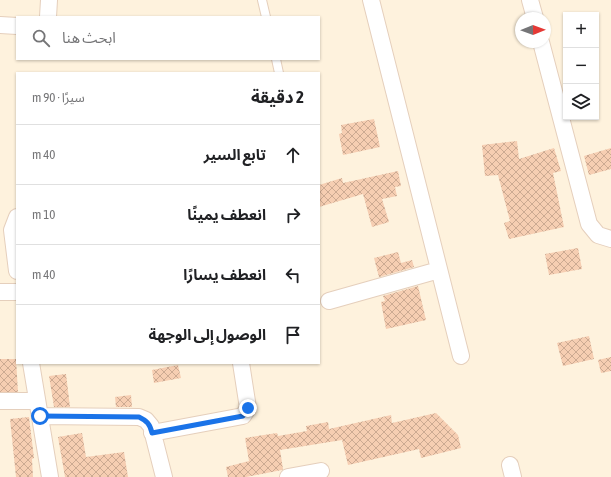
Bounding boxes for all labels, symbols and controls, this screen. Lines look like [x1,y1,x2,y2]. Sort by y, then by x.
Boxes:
north arrow [515,12,551,48]
map controls [563,12,599,120]
button: + [563,12,599,48]
search box [16,16,320,60]
icon: search [30,27,52,49]
text: ابحث هنا [62,29,116,46]
button: − [563,48,599,84]
button: layers [563,84,599,120]
text: 2 دقيقة [251,87,304,107]
text: سيرًا · 90 m [32,90,85,105]
icon: ahead [282,144,304,166]
text: تابع السير [204,146,266,163]
text: 40 m [32,147,55,162]
icon: right [282,204,304,226]
text: انعطف يمينًا [187,206,266,223]
text: 10 m [32,207,55,222]
icon: left [282,264,304,286]
text: انعطف يسارًا [183,266,266,283]
text: 40 m [32,267,55,282]
icon: arrive [282,324,304,346]
text: الوصول إلى الوجهة [149,326,266,343]
route end [239,399,257,417]
route start [31,407,49,425]

